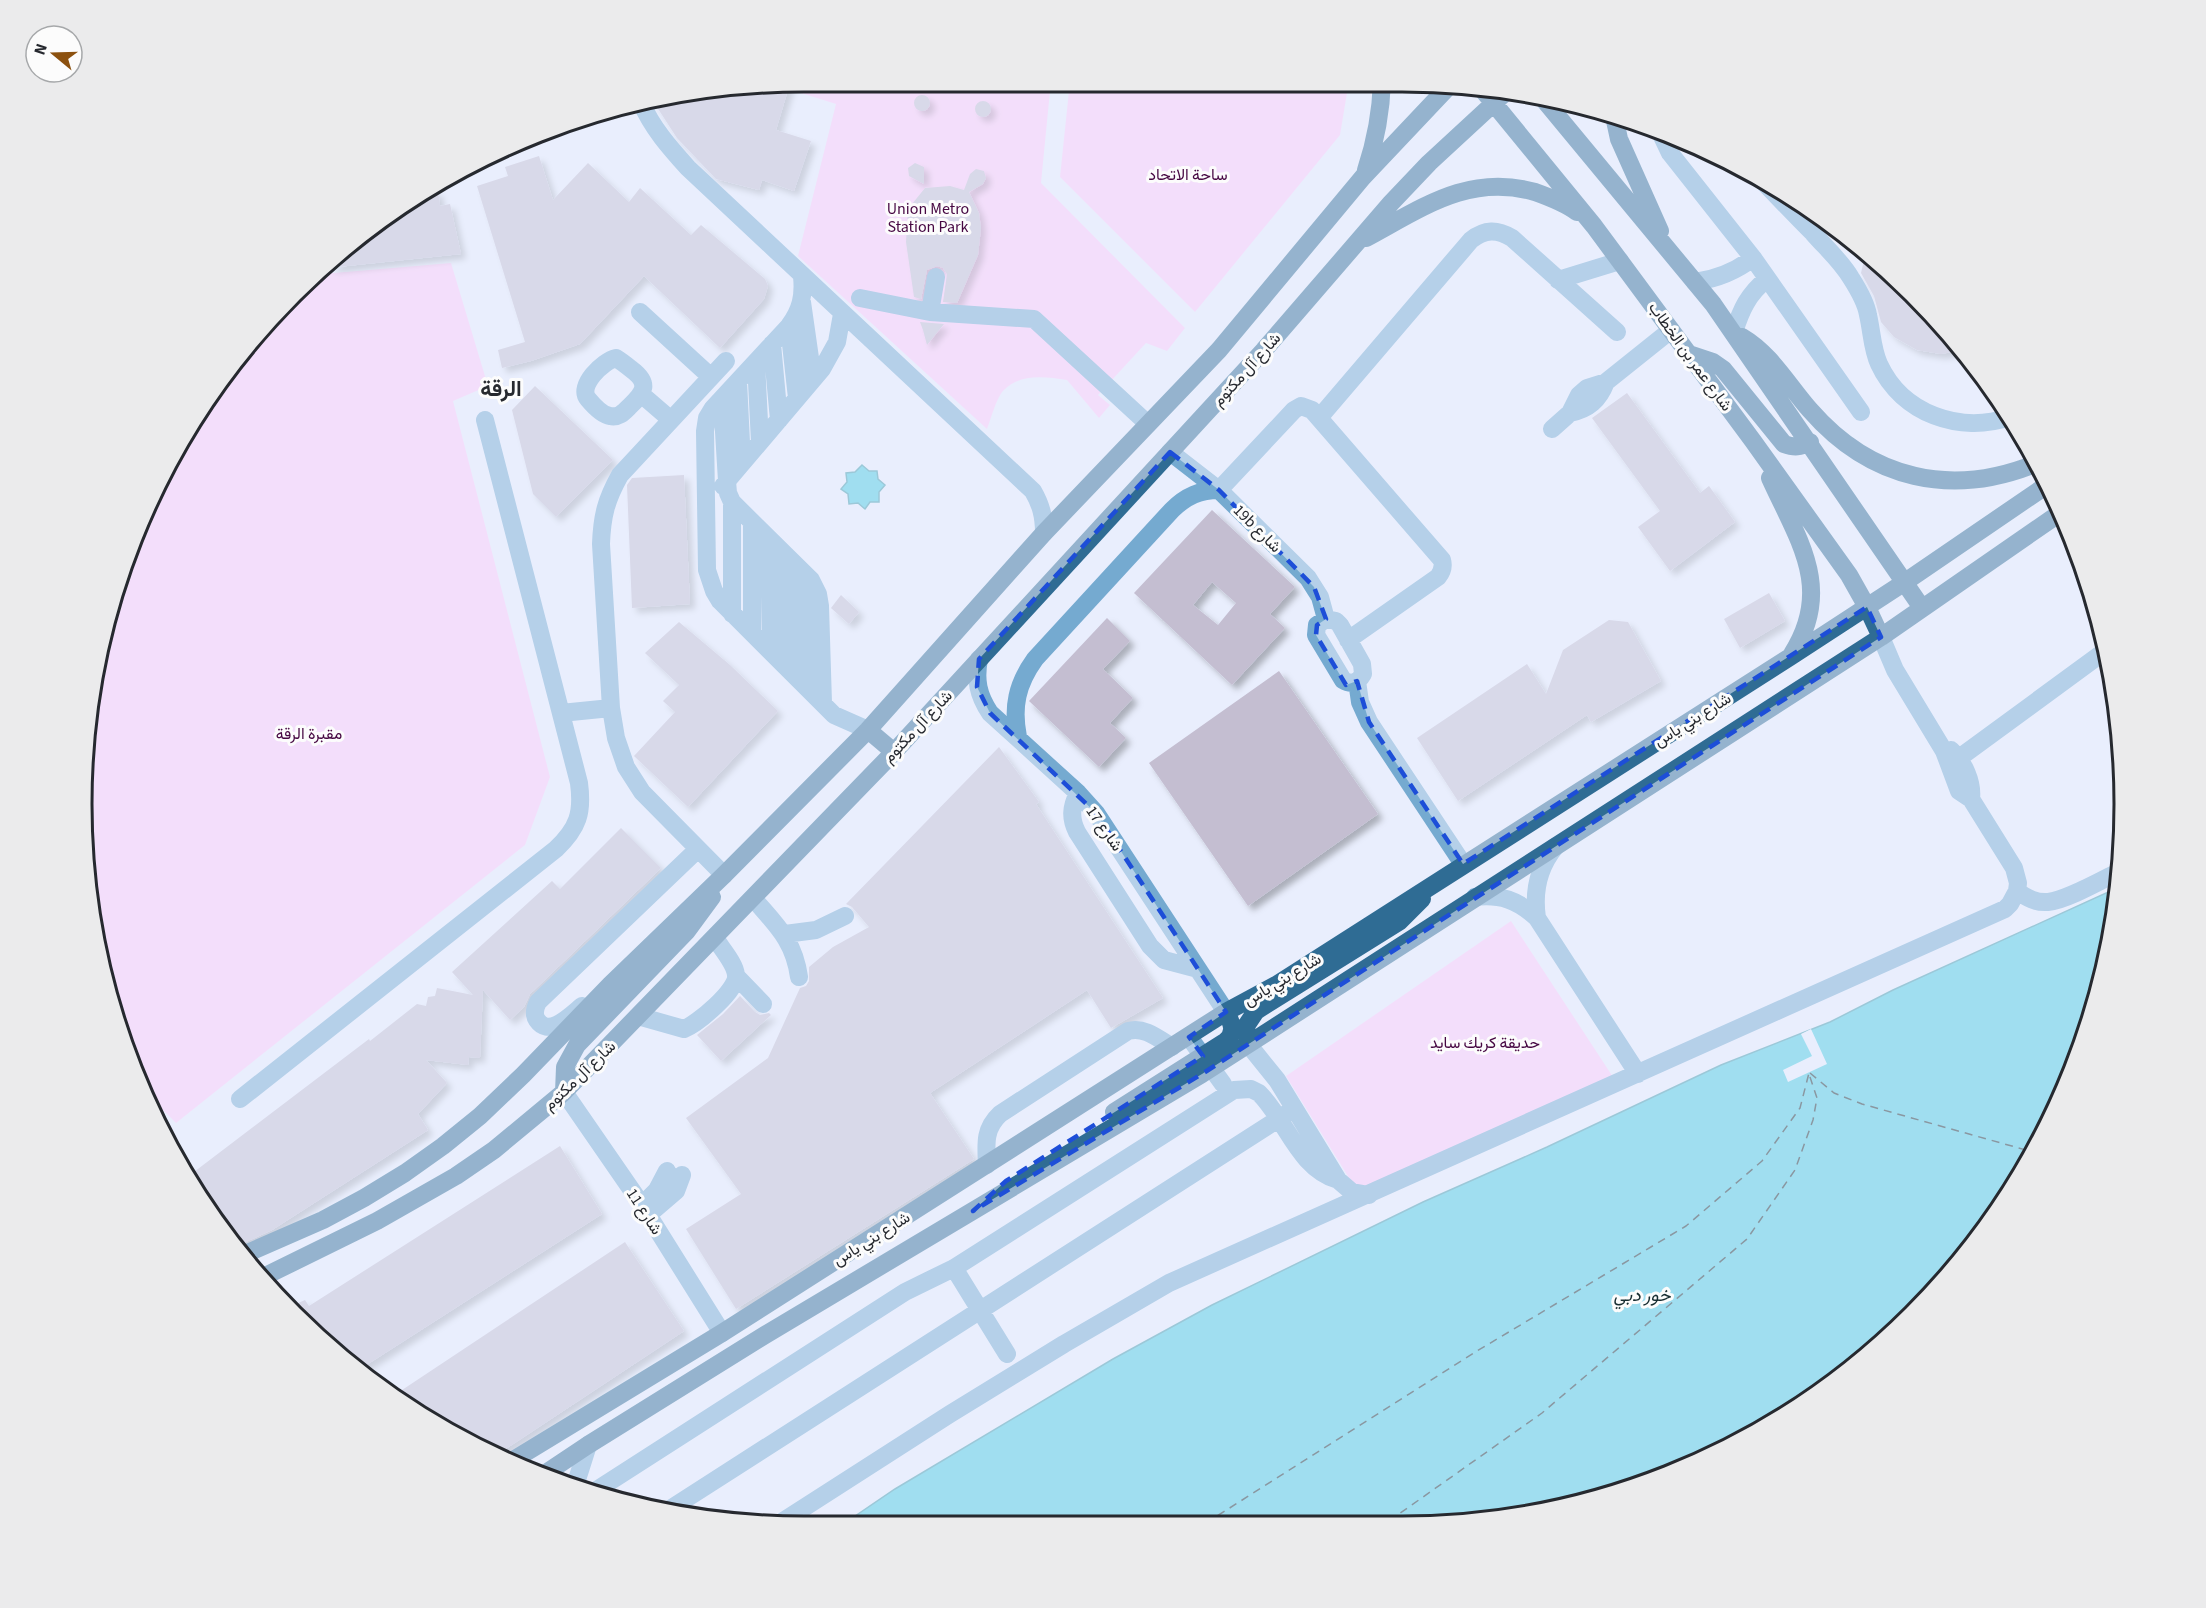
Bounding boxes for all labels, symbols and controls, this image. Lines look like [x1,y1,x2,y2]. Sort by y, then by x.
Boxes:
north arrow [24,24,84,84]
text: N [29,41,53,58]
park label: ساحة الاتحاد [1148,164,1228,186]
park label: Union Metro Station Park [887,198,969,238]
street label: شارع عمر بن الخطاب [1643,298,1737,416]
street label: شارع آل مكتوم [1208,328,1286,411]
district label: الرقة [480,373,522,405]
street label: 19b شارع [1228,500,1286,558]
street label: شارع آل مكتوم [878,685,957,768]
street label: شارع بني ياس [1650,687,1736,754]
park label: مقبرة الرقة [276,723,342,745]
street label: شارع 17 [1080,801,1128,856]
street label: شارع بني ياس [1239,948,1327,1013]
park label: حديقة كريك سايد [1430,1032,1540,1054]
street label: شارع آل مكتوم [539,1036,621,1116]
street label: شارع 11 [621,1184,667,1239]
street label: شارع بني ياس [829,1206,915,1273]
water label: خور دبي [1613,1283,1671,1310]

